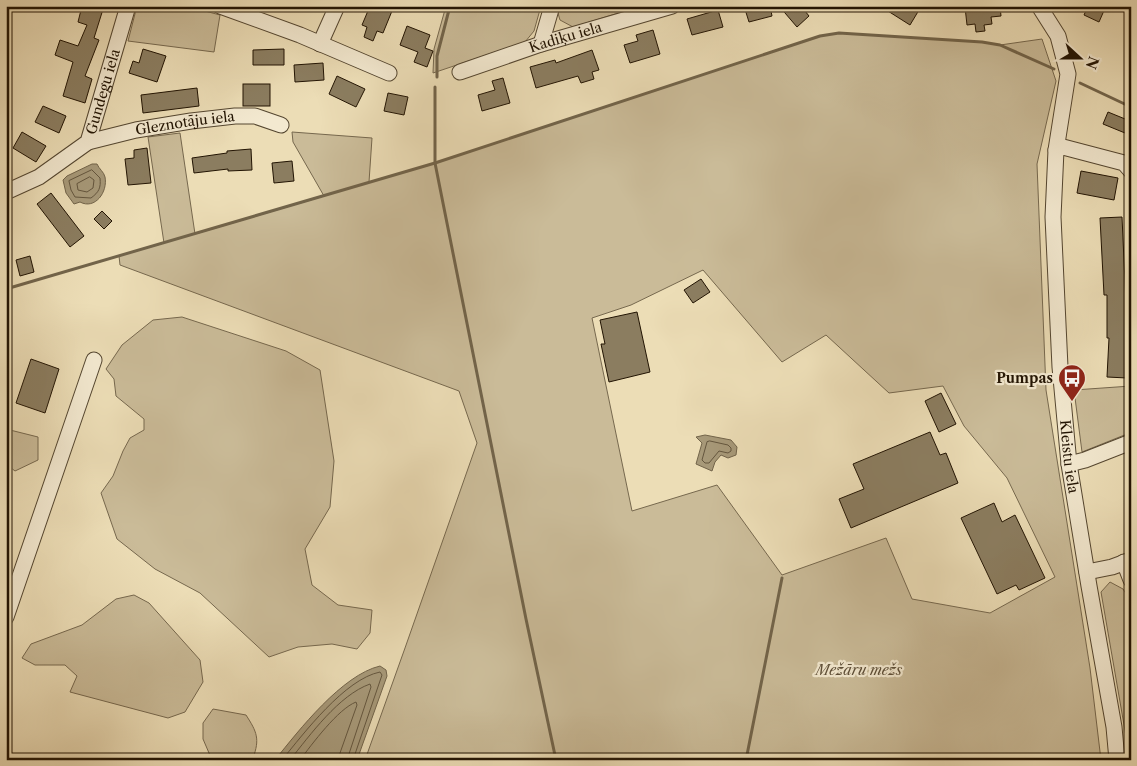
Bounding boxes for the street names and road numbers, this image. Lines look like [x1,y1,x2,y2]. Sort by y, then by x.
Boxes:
street label: Kadiķu iela [526,18,605,57]
street label: Gundegu iela [82,46,124,137]
street label: Gleznotāju iela [134,107,236,139]
street label: Kleistu iela [1056,419,1083,495]

